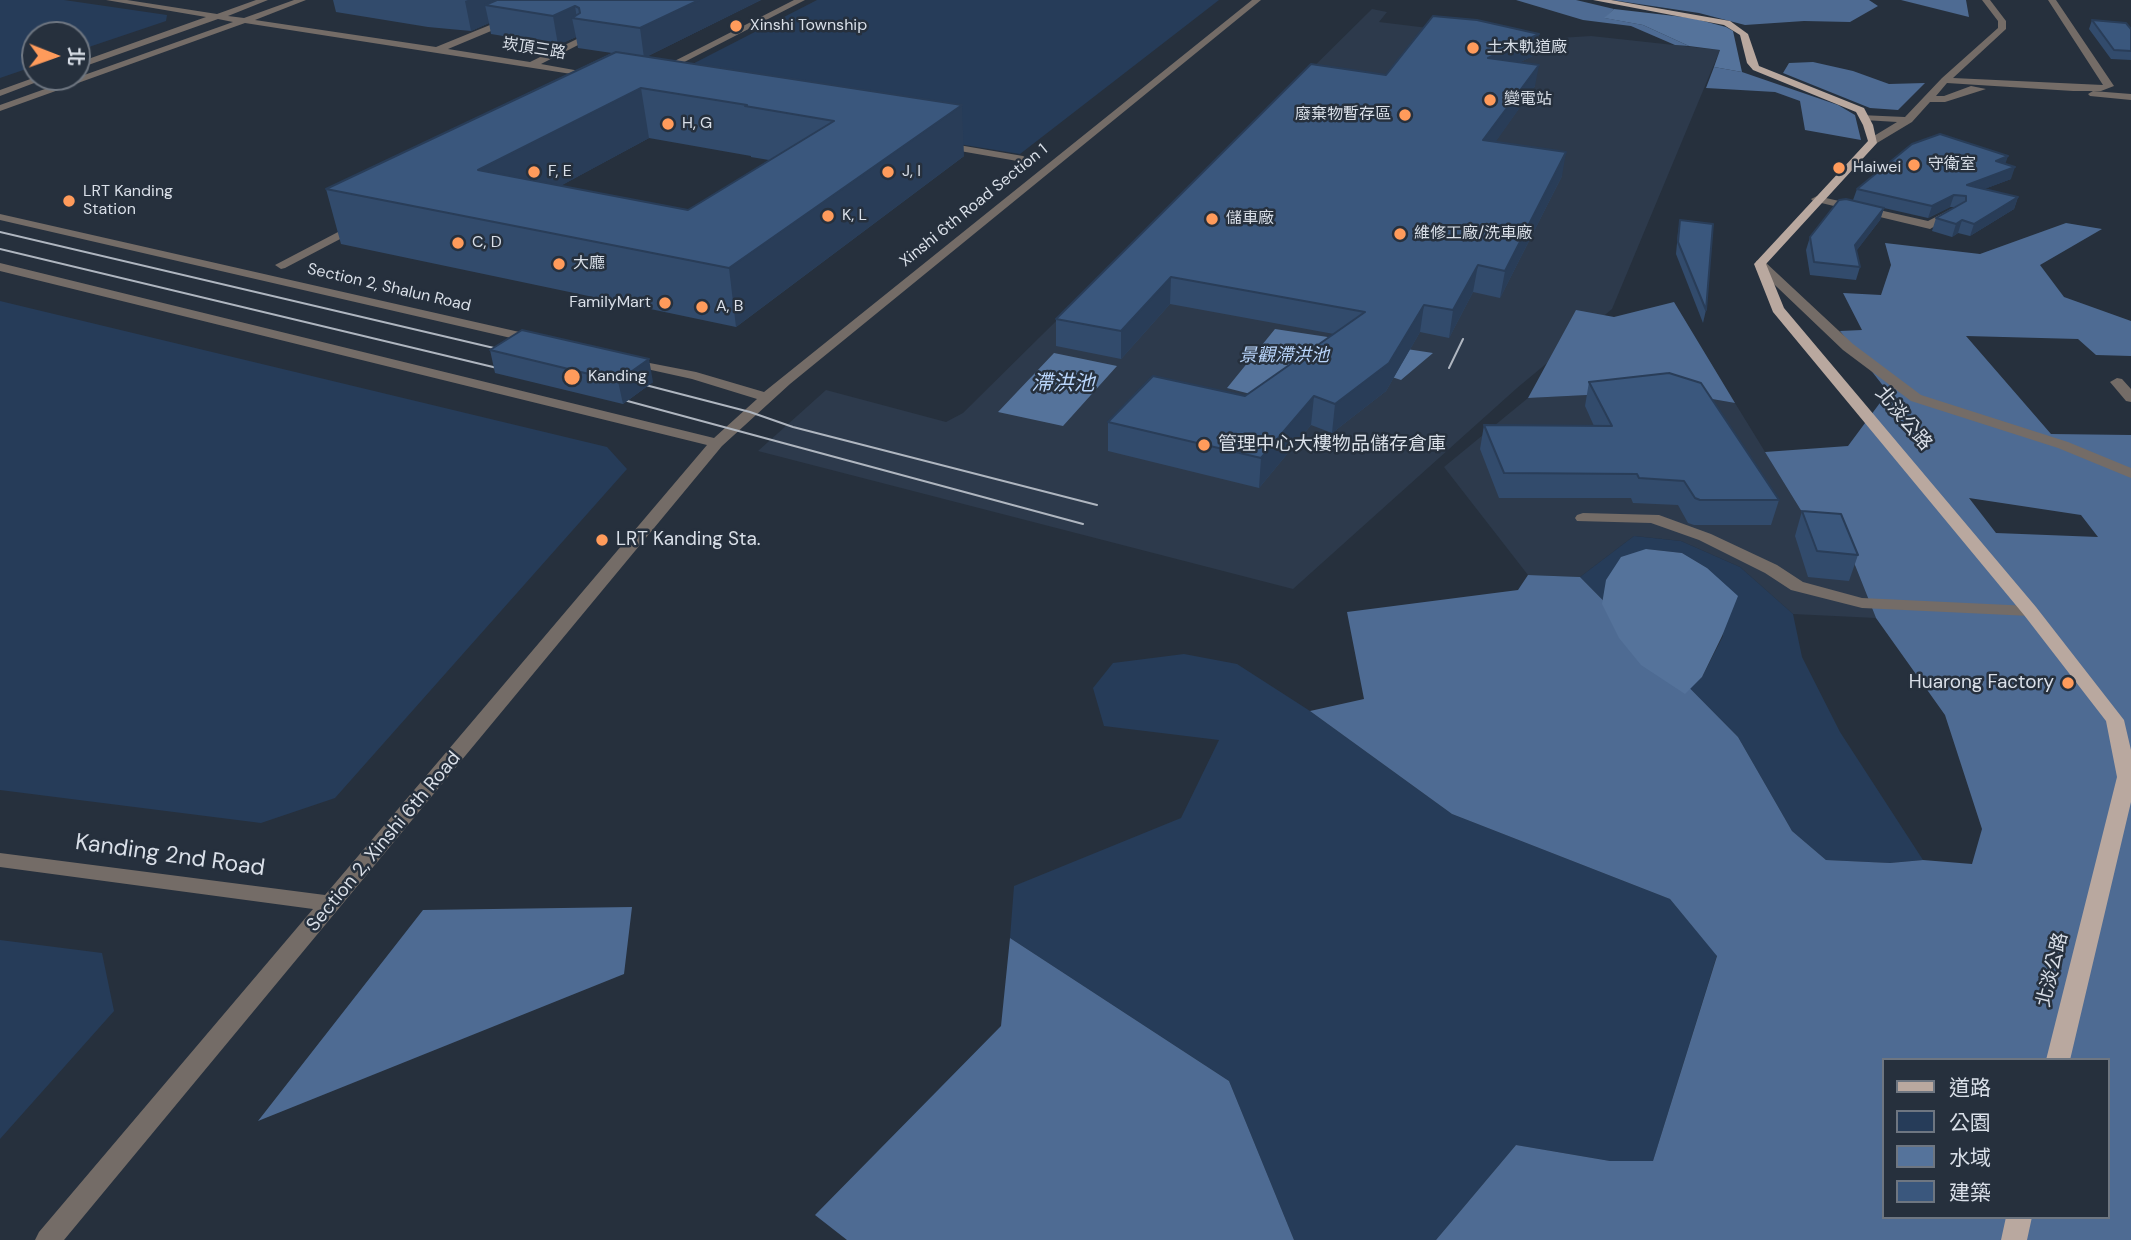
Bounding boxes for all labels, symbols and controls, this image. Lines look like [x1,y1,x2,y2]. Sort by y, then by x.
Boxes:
place label: Xinshi Township [750,16,867,36]
marker: Xinshi Township [728,18,744,34]
north arrow [21,21,91,91]
street label: 崁頂三路 [501,35,567,63]
place label: 土木軌道廠 [1487,38,1567,58]
marker: 土木軌道廠 [1465,40,1481,56]
text: 北 [63,47,88,66]
place label: 變電站 [1504,90,1552,110]
marker: 變電站 [1482,92,1498,108]
place label: 廢棄物暫存區 [1295,105,1391,125]
marker: 廢棄物暫存區 [1397,107,1413,123]
place label: H, G [682,114,712,134]
marker: H, G [660,116,676,132]
street label: Xinshi 6th Road Section 1 [896,140,1052,272]
place label: 守衛室 [1928,155,1976,175]
marker: 守衛室 [1906,157,1922,173]
place label: Haiwei [1853,158,1901,178]
marker: Haiwei [1831,160,1847,176]
place label: F, E [548,162,572,182]
place label: J, I [902,162,921,182]
marker: F, E [526,164,542,180]
marker: J, I [880,164,896,180]
place label: LRT Kanding Station [83,182,173,220]
marker: LRT Kanding Station [61,193,77,209]
place label: K, L [842,206,867,226]
marker: K, L [820,208,836,224]
place label: 儲車廠 [1226,209,1274,229]
marker: 儲車廠 [1204,211,1220,227]
place label: 維修工廠/洗車廠 [1414,224,1532,244]
marker: 維修工廠/洗車廠 [1392,226,1408,242]
place label: C, D [472,233,502,253]
marker: C, D [450,235,466,251]
place label: 大廳 [573,254,605,274]
marker: 大廳 [551,256,567,272]
street label: Section 2, Shalun Road [305,260,473,316]
place label: FamilyMart [569,293,651,313]
marker: FamilyMart [657,295,673,311]
place label: A, B [716,297,743,317]
marker: A, B [694,299,710,315]
water label: 景觀滯洪池 [1239,345,1329,367]
marker: Kanding [562,367,582,387]
place label: Kanding [588,367,647,387]
water label: 滯洪池 [1032,371,1094,397]
street label: 北淡公路 [1870,383,1936,455]
place label: 管理中心大樓物品儲存倉庫 [1218,434,1446,456]
marker: 管理中心大樓物品儲存倉庫 [1196,437,1212,453]
place label: LRT Kanding Sta. [616,529,761,551]
marker: LRT Kanding Sta. [594,532,610,548]
place label: Huarong Factory [1909,672,2054,694]
marker: Huarong Factory [2060,675,2076,691]
street label: Section 2, Xinshi 6th Road [302,747,466,937]
street label: Kanding 2nd Road [73,829,267,883]
street label: 北淡公路 [2033,930,2073,1010]
legend [1882,1058,2110,1219]
text: 道路 [1949,1074,1991,1102]
text: 公園 [1949,1109,1991,1137]
text: 水域 [1949,1144,1991,1172]
text: 建築 [1949,1179,1991,1207]

